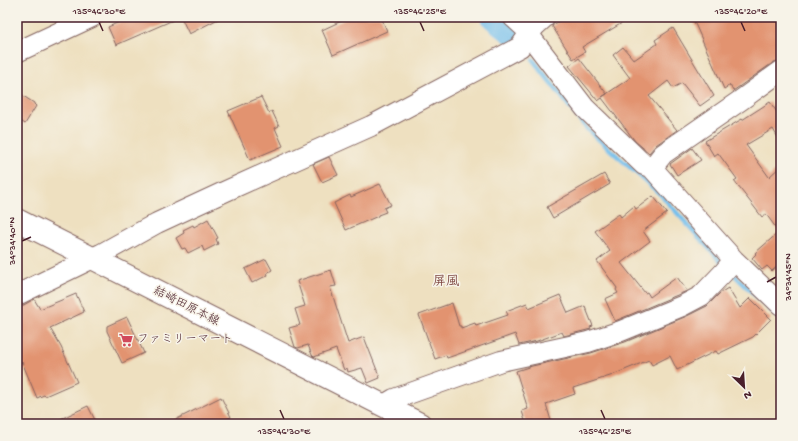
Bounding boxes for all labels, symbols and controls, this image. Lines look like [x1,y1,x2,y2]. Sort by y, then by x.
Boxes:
text: 135°46'30"E [72,6,126,18]
text: 135°46'25"E [393,6,447,18]
text: 135°46'20"E [714,6,768,18]
text: 34°34'40"N [7,217,19,266]
text: 34°34'45"N [783,253,795,302]
district label: 屏風 [433,274,459,290]
street label: 結崎田原本線 [151,284,222,330]
supermarket icon: ファミリーマート [118,332,134,348]
place label: ファミリーマート [137,333,233,347]
north arrow [724,367,764,407]
text: N [742,387,753,401]
text: 135°46'30"E [257,426,311,438]
text: 135°46'25"E [578,426,632,438]

